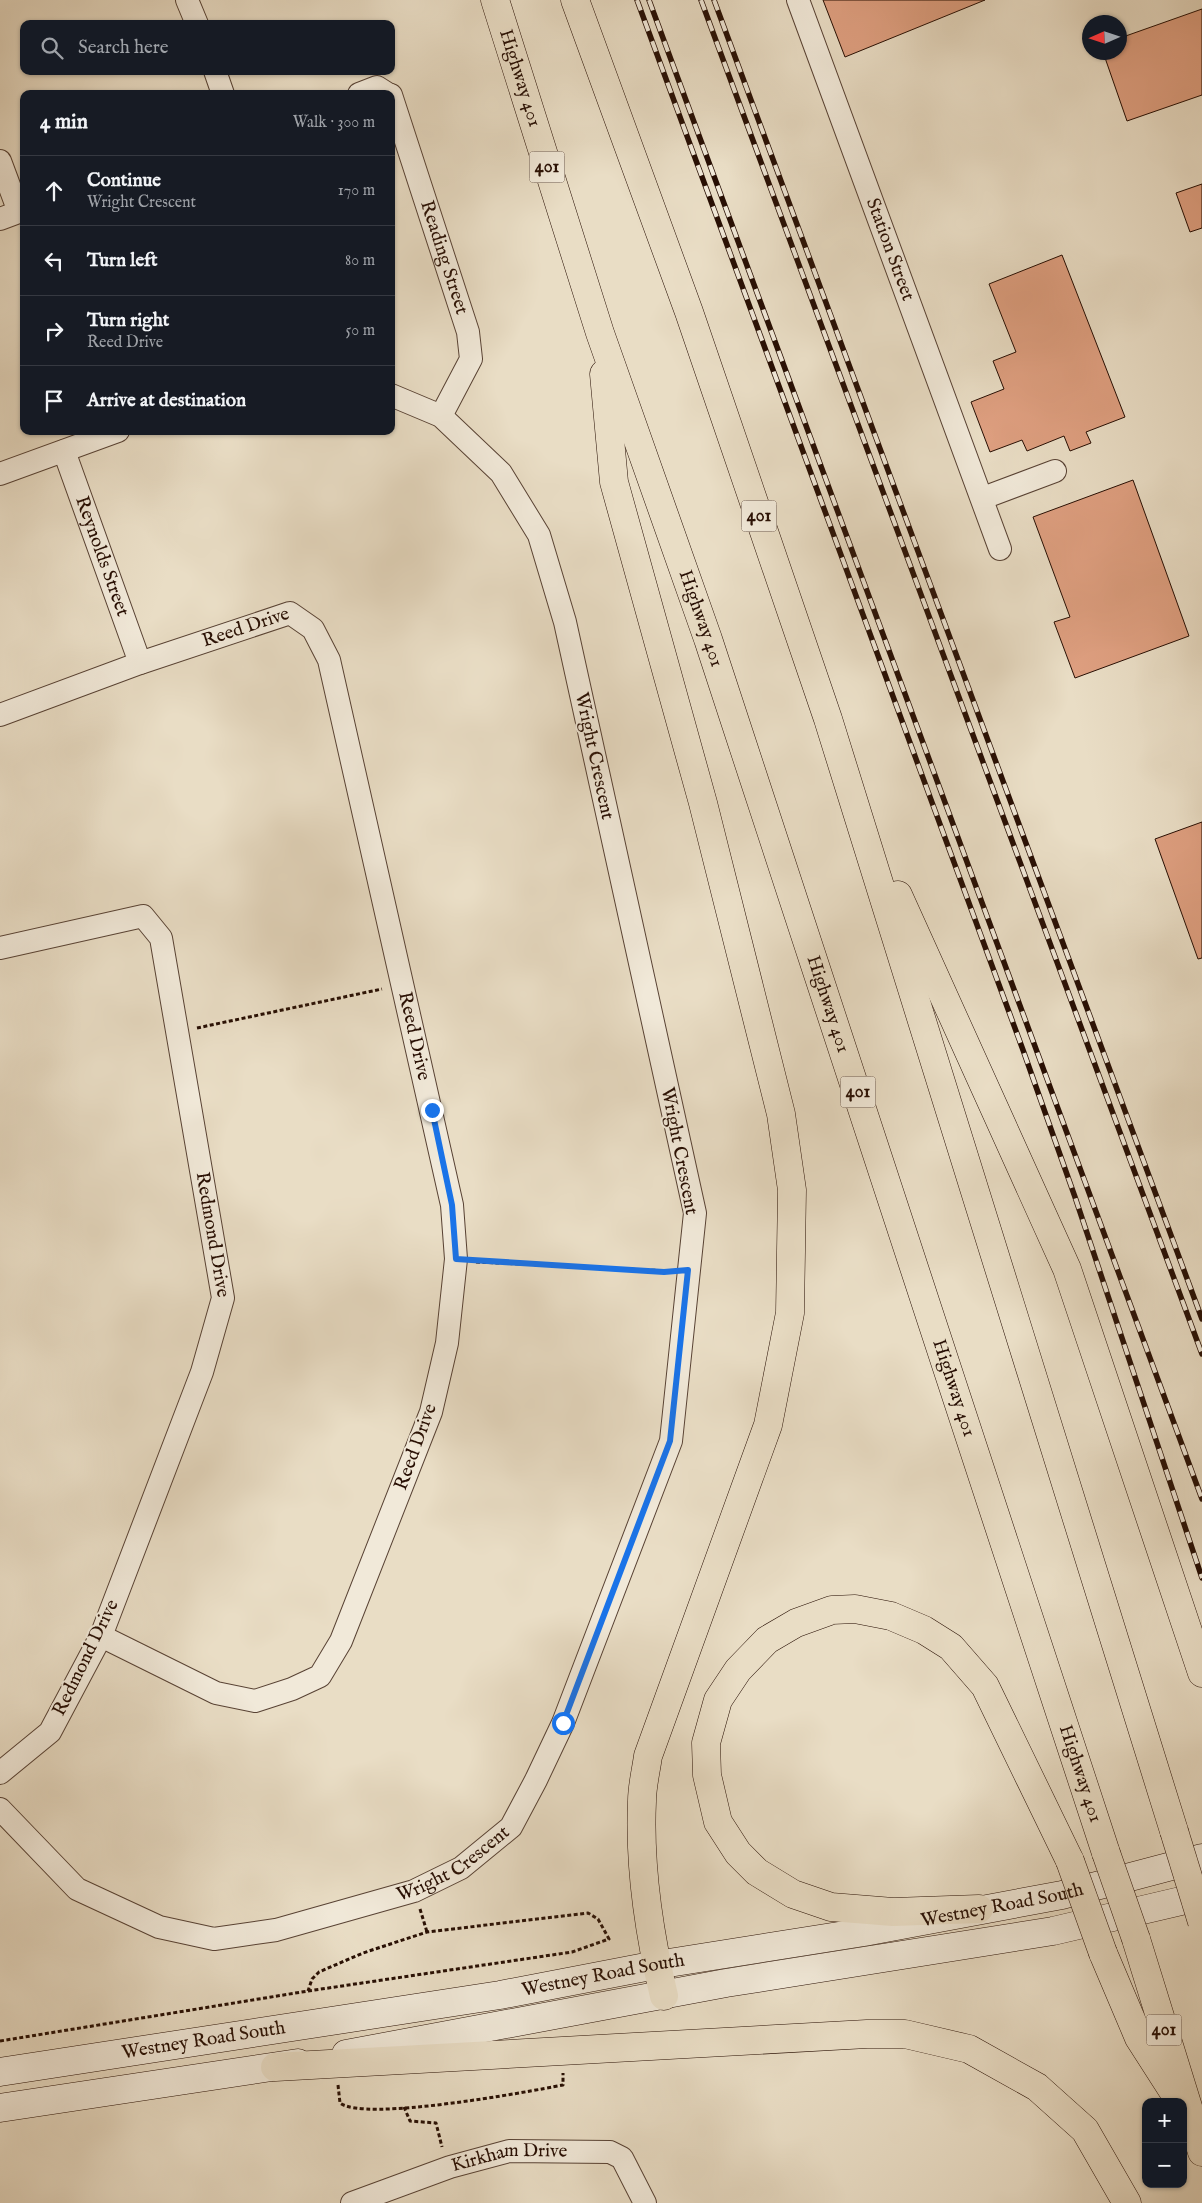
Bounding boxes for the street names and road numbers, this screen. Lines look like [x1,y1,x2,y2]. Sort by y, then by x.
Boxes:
street label: Highway 401 [493,26,546,130]
road number: 401 [530,152,564,182]
street label: Station Street [860,195,920,305]
street label: Reading Street [414,198,474,318]
street label: Reynolds Street [69,493,135,620]
road number: 401 [742,501,776,532]
street label: Highway 401 [673,567,728,670]
street label: Reed Drive [199,602,293,653]
street label: Wright Crescent [569,690,619,822]
street label: Highway 401 [801,952,855,1056]
street label: Reed Drive [392,989,436,1083]
road number: 401 [840,1076,876,1108]
street label: Wright Crescent [655,1085,703,1217]
street label: Redmond Drive [190,1170,235,1299]
street label: Highway 401 [926,1336,981,1440]
street label: Reed Drive [389,1400,443,1494]
street label: Redmond Drive [47,1596,125,1720]
street label: Highway 401 [1053,1722,1107,1826]
street label: Wright Crescent [394,1821,515,1907]
street label: Westney Road South [919,1878,1086,1933]
street label: Westney Road South [520,1949,686,2003]
road number: 401 [1146,2014,1182,2046]
street label: Westney Road South [120,2016,287,2065]
street label: Kirkham Drive [449,2139,568,2178]

